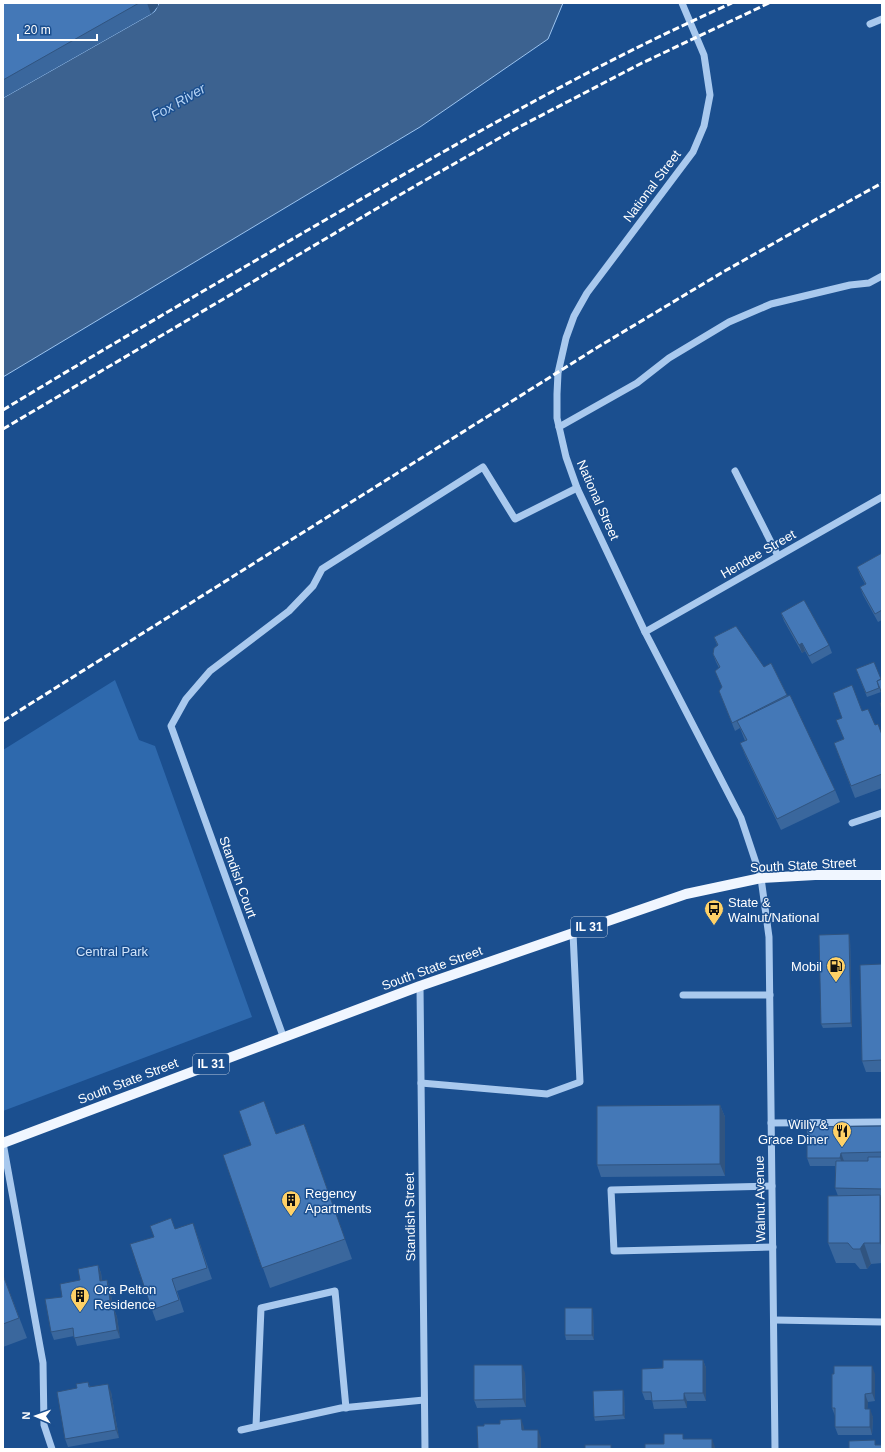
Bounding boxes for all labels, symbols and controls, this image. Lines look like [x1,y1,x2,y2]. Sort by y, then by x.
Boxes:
scale bar [18,16,97,42]
text: 20 m [24,23,51,37]
water label: Fox River [148,79,209,124]
street label: National Street [620,147,684,225]
street label: National Street [574,458,622,543]
street label: Hendee Street [718,526,798,581]
street label: Standish Court [216,834,260,920]
street label: South State Street [750,855,857,875]
place label: State & Walnut/National [728,895,819,925]
bus stop icon: State & Walnut/National [703,898,725,926]
road number: IL 31 [571,917,607,937]
street label: South State Street [380,943,485,993]
park label: Central Park [76,944,149,959]
fuel station icon: Mobil [825,955,847,983]
place label: Mobil [791,959,822,974]
road number: IL 31 [193,1054,229,1074]
street label: South State Street [76,1055,181,1107]
place label: Willy & Grace Diner [758,1117,829,1147]
restaurant icon: Willy & Grace Diner [831,1120,853,1148]
street label: Walnut Avenue [752,1156,768,1242]
street label: Standish Street [402,1172,418,1262]
place label: Regency Apartments [305,1186,372,1216]
building icon: Regency Apartments [280,1189,302,1217]
place label: Ora Pelton Residence [94,1282,156,1312]
building icon: Ora Pelton Residence [69,1285,91,1313]
north arrow [16,1396,56,1436]
text: N [20,1411,32,1420]

